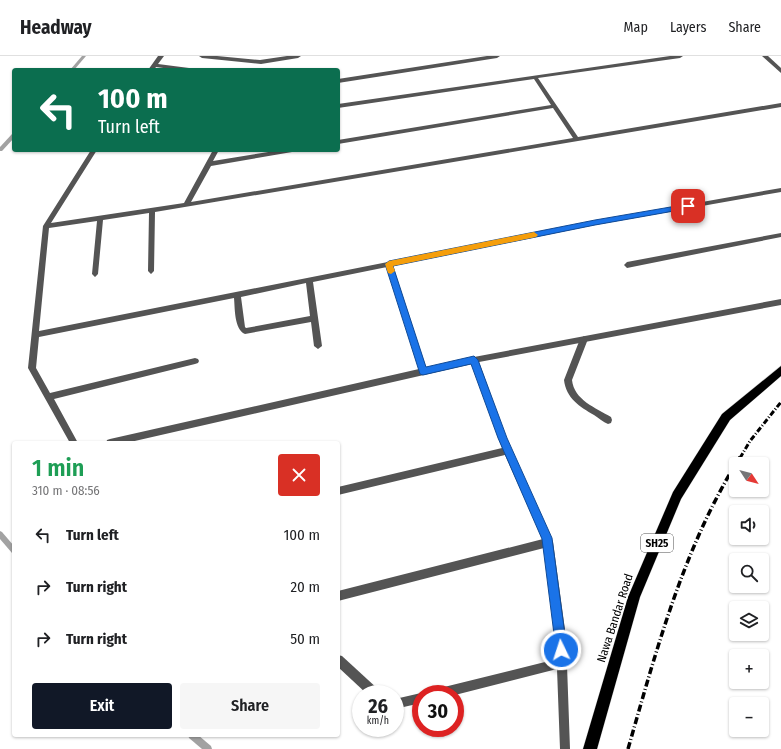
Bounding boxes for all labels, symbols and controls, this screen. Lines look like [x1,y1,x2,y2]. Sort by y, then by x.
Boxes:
text: Headway [20,16,92,39]
text: Map [624,19,648,36]
text: Layers [670,19,706,36]
text: Share [728,19,761,36]
text: 100 m [98,82,168,115]
icon: left [32,84,84,136]
text: Turn left [98,116,160,138]
pin [671,189,705,223]
icon: arrive [677,195,699,217]
text: 1 min [32,454,84,482]
button: close [278,454,320,496]
north arrow [729,457,769,497]
map controls [729,457,769,737]
text: 310 m · 08:56 [32,483,100,498]
button: sound [729,505,769,545]
icon: left [32,524,54,546]
text: Turn left [66,526,119,544]
text: 100 m [283,526,320,544]
road number: SH25 [641,534,673,552]
button: search [729,553,769,593]
street label: Nawa Bandar Road [594,572,636,664]
icon: right [32,576,54,598]
text: Turn right [66,578,127,596]
text: 20 m [291,578,320,596]
button: layers [729,601,769,641]
icon: right [32,628,54,650]
position arrow [540,629,582,671]
text: Turn right [66,630,127,648]
text: 50 m [290,630,320,648]
button: + [729,649,769,689]
button: Exit [32,683,172,729]
button: Share [180,683,320,729]
speed limit sign: 30 [412,685,464,737]
text: 26 [368,694,388,718]
button: − [729,697,769,737]
text: km/h [367,715,389,727]

